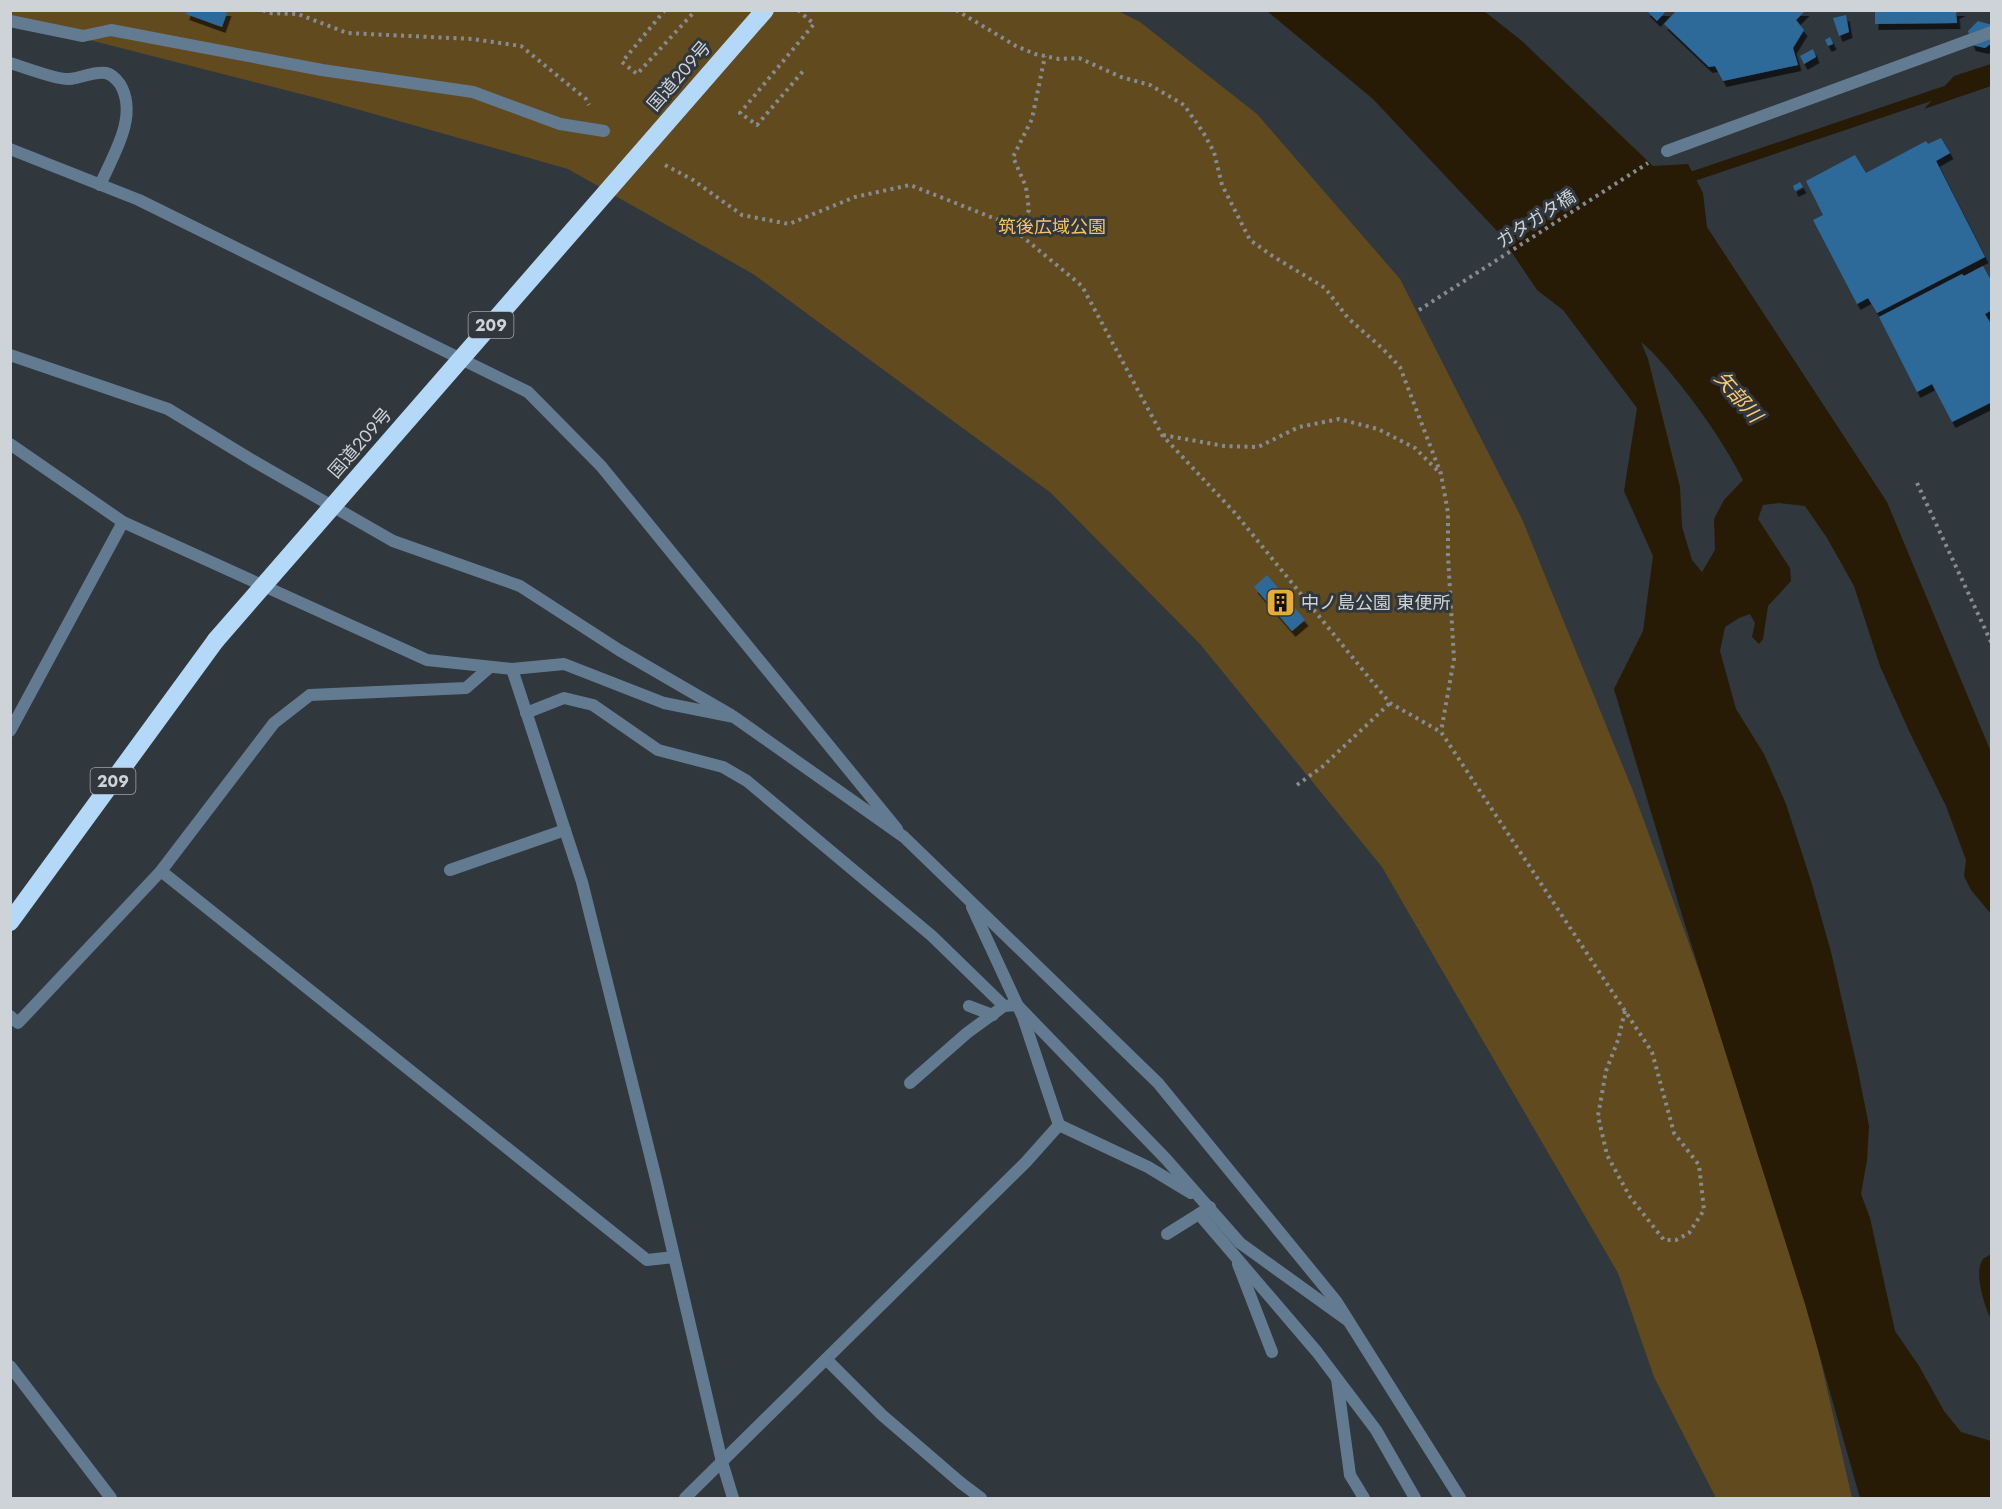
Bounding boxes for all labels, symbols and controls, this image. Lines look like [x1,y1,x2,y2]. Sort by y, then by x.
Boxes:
street label: 国道209号 [641,35,717,117]
street label: ガタガタ橋 [1491,184,1581,254]
park label: 筑後広域公園 [998,214,1106,240]
road number: 209 [468,312,514,338]
water label: 矢部川 [1707,365,1770,431]
street label: 国道209号 [322,402,398,484]
building icon: 中ノ島公園 東便所 [1264,587,1296,619]
place label: 中ノ島公園 東便所 [1301,590,1450,616]
road number: 209 [90,768,136,794]

